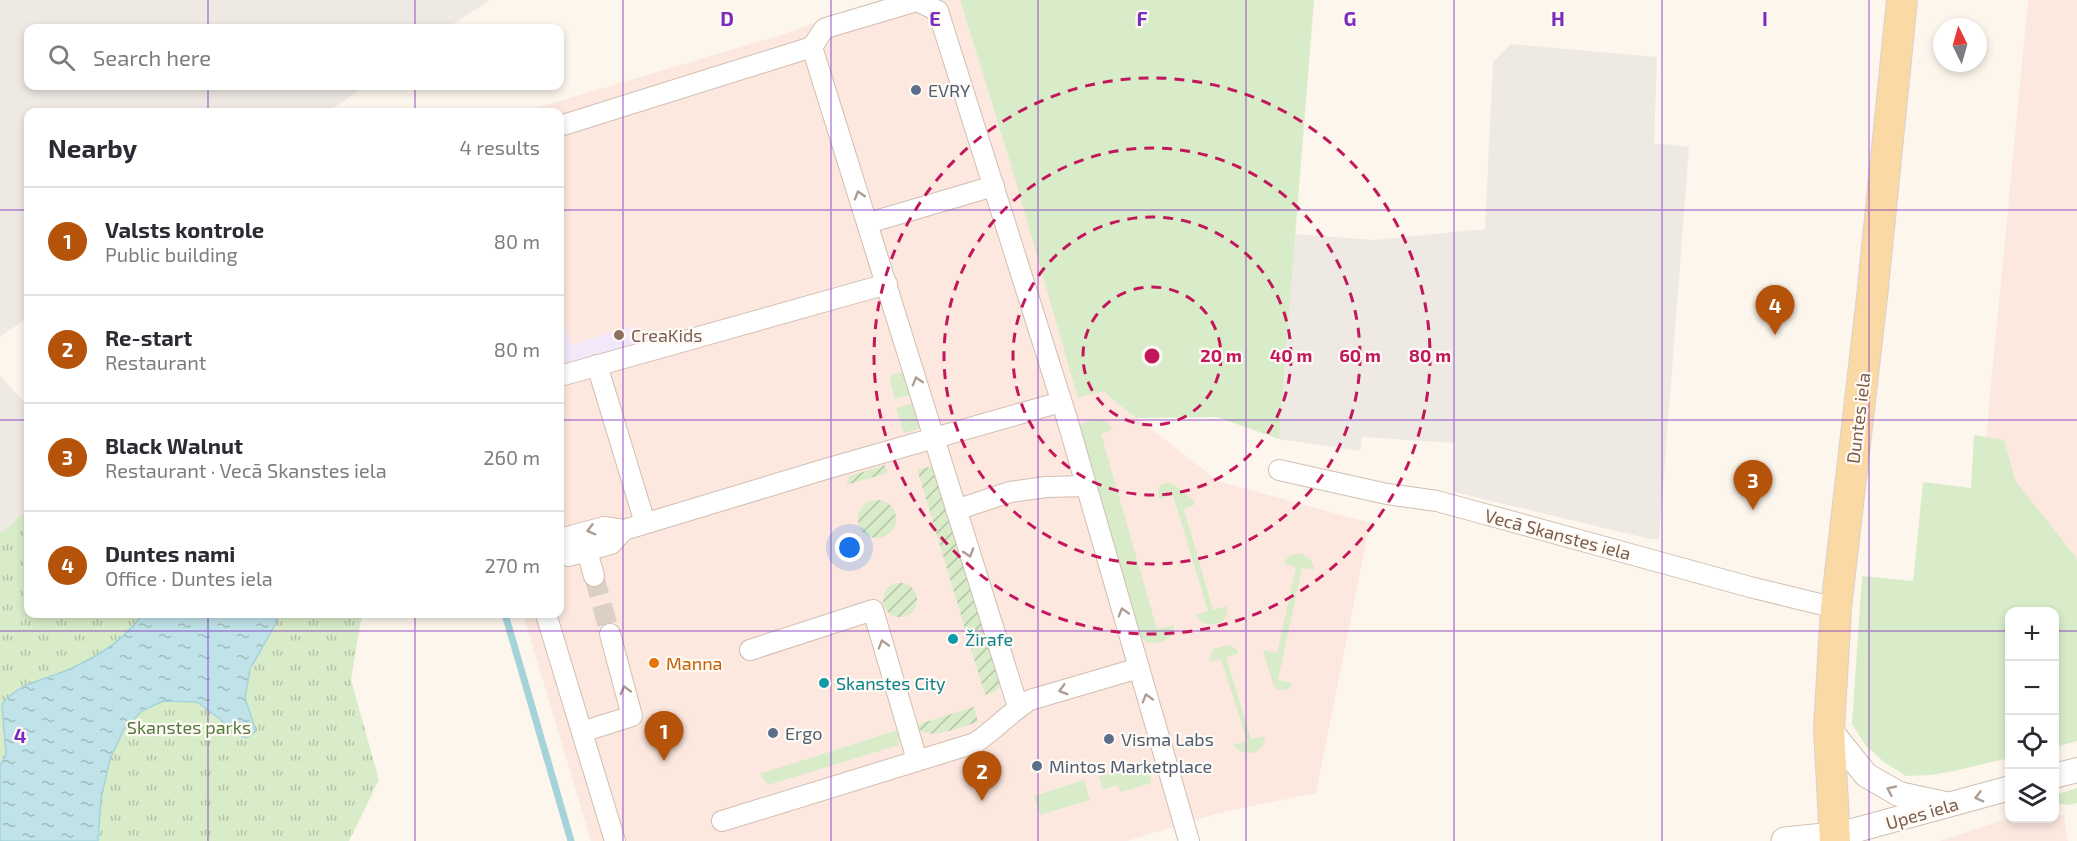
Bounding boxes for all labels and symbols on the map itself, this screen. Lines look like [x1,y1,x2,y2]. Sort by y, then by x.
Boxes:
text: D [720,6,734,30]
text: E [929,6,941,30]
text: F [1136,6,1148,30]
text: G [1344,6,1356,30]
text: H [1551,6,1565,30]
text: I [1762,6,1768,30]
north arrow [1933,18,1987,72]
place label: EVRY [928,79,971,101]
marker: EVRY [909,83,923,97]
one-way arrow [854,190,866,201]
pin: 4 [1756,286,1794,335]
place label: CreaKids [631,324,702,346]
marker: CreaKids [612,328,626,342]
text: 20 m [1200,344,1242,366]
text: 40 m [1270,344,1312,366]
text: 60 m [1339,344,1381,366]
text: 80 m [1409,344,1451,366]
centre of rings [1142,346,1162,366]
street label: Duntes iela [1841,371,1875,465]
one-way arrow [912,376,924,387]
pin: 3 [1734,460,1772,510]
street label: Vecā Skanstes iela [1482,504,1634,564]
one-way arrow [586,523,597,535]
your location [835,533,864,562]
one-way arrow [962,547,975,558]
one-way arrow [1118,607,1130,618]
place label: Žirafe [965,628,1013,650]
marker: Žirafe [946,632,960,646]
one-way arrow [878,639,890,649]
place label: Manna [666,652,722,674]
marker: Manna [647,656,661,670]
place label: Skanstes City [836,672,946,694]
marker: Skanstes City [817,676,831,690]
one-way arrow [1058,683,1069,695]
one-way arrow [620,685,633,695]
one-way arrow [1142,693,1155,703]
pin: 1 [644,712,684,761]
park label: Skanstes parks [127,716,251,738]
place label: Ergo [785,722,822,744]
text: 4 [14,723,27,747]
marker: Ergo [766,726,780,740]
place label: Visma Labs [1121,728,1214,750]
marker: Visma Labs [1102,732,1116,746]
pin: 2 [962,752,1002,801]
place label: Mintos Marketplace [1049,755,1212,777]
marker: Mintos Marketplace [1030,759,1044,773]
one-way arrow [1887,785,1898,797]
one-way arrow [1974,789,1984,802]
street label: Upes iela [1883,792,1961,834]

